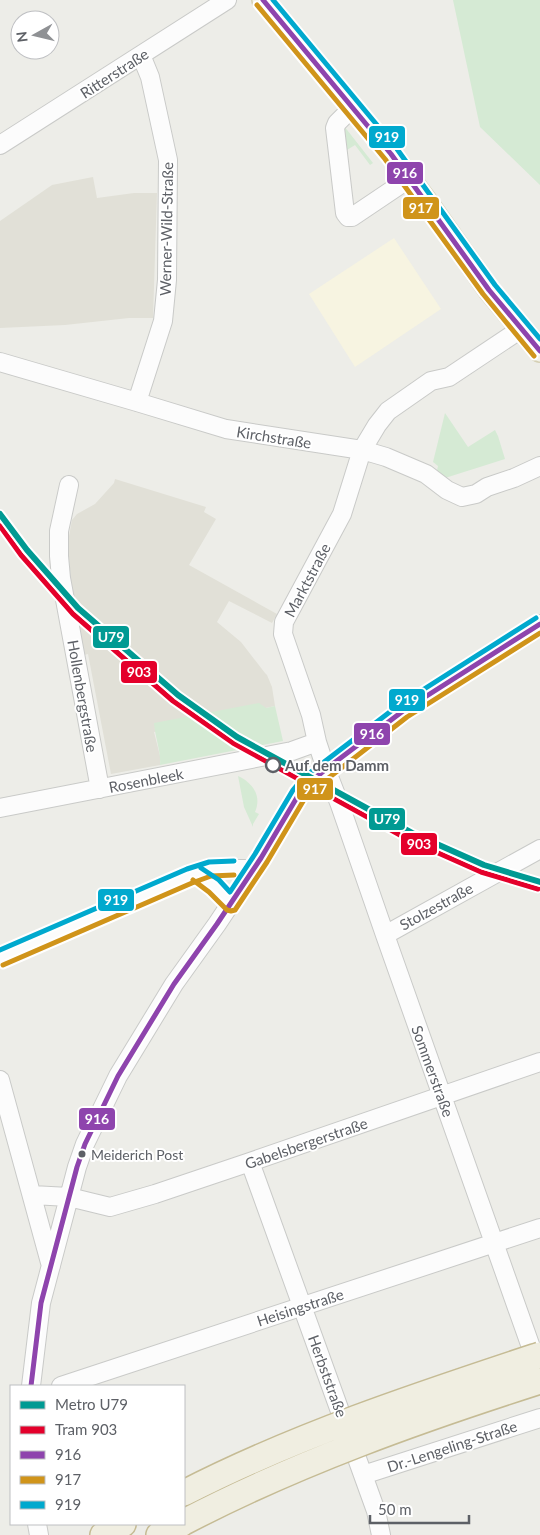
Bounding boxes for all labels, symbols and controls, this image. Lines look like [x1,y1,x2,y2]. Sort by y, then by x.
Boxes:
north arrow [10,10,60,60]
text: N [12,30,31,43]
street label: Ritterstraße [77,44,152,102]
line badge: 919 [368,125,406,149]
text: 919 [375,128,399,145]
line badge: 916 [386,161,424,185]
street label: Werner-Wild-Straße [156,162,176,296]
text: 916 [393,164,417,181]
line badge: 917 [402,196,440,220]
text: 917 [409,199,433,216]
street label: Kirchstraße [235,422,313,452]
street label: Marktstraße [280,540,334,620]
line badge: U79 [92,625,130,649]
text: U79 [98,628,124,645]
street label: Hollenbergstraße [64,638,102,754]
line badge: 903 [120,660,158,684]
text: 903 [127,663,151,680]
line badge: 919 [388,688,426,712]
text: 919 [395,691,419,708]
line badge: 916 [353,722,391,746]
text: 916 [360,725,384,742]
place label: Auf dem Damm [284,756,389,774]
marker: Auf dem Damm [265,757,281,773]
street label: Rosenbleek [107,764,185,796]
line badge: 917 [296,777,334,801]
text: 917 [303,780,327,797]
line badge: U79 [368,807,406,831]
text: U79 [374,810,400,827]
line badge: 903 [400,832,438,856]
text: 903 [407,835,431,852]
street label: Stolzestraße [396,878,476,934]
line badge: 919 [97,888,135,912]
text: 919 [104,891,128,908]
street label: Sommerstraße [408,1023,458,1119]
line badge: 916 [78,1107,116,1131]
text: 916 [85,1110,109,1127]
street label: Gabelsbergerstraße [242,1114,370,1172]
place label: Meiderich Post [91,1146,183,1163]
marker: Meiderich Post [77,1149,87,1159]
street label: Heisingstraße [254,1284,346,1330]
street label: Herbststraße [305,1332,351,1420]
legend [10,1385,185,1525]
text: Metro U79 [55,1395,128,1413]
street label: Dr.-Lengeling-Straße [385,1416,519,1476]
text: Tram 903 [55,1420,117,1438]
text: 916 [55,1445,81,1463]
text: 917 [55,1470,81,1488]
scale bar [370,1492,469,1524]
text: 919 [55,1495,81,1513]
text: 50 m [378,1500,412,1518]

